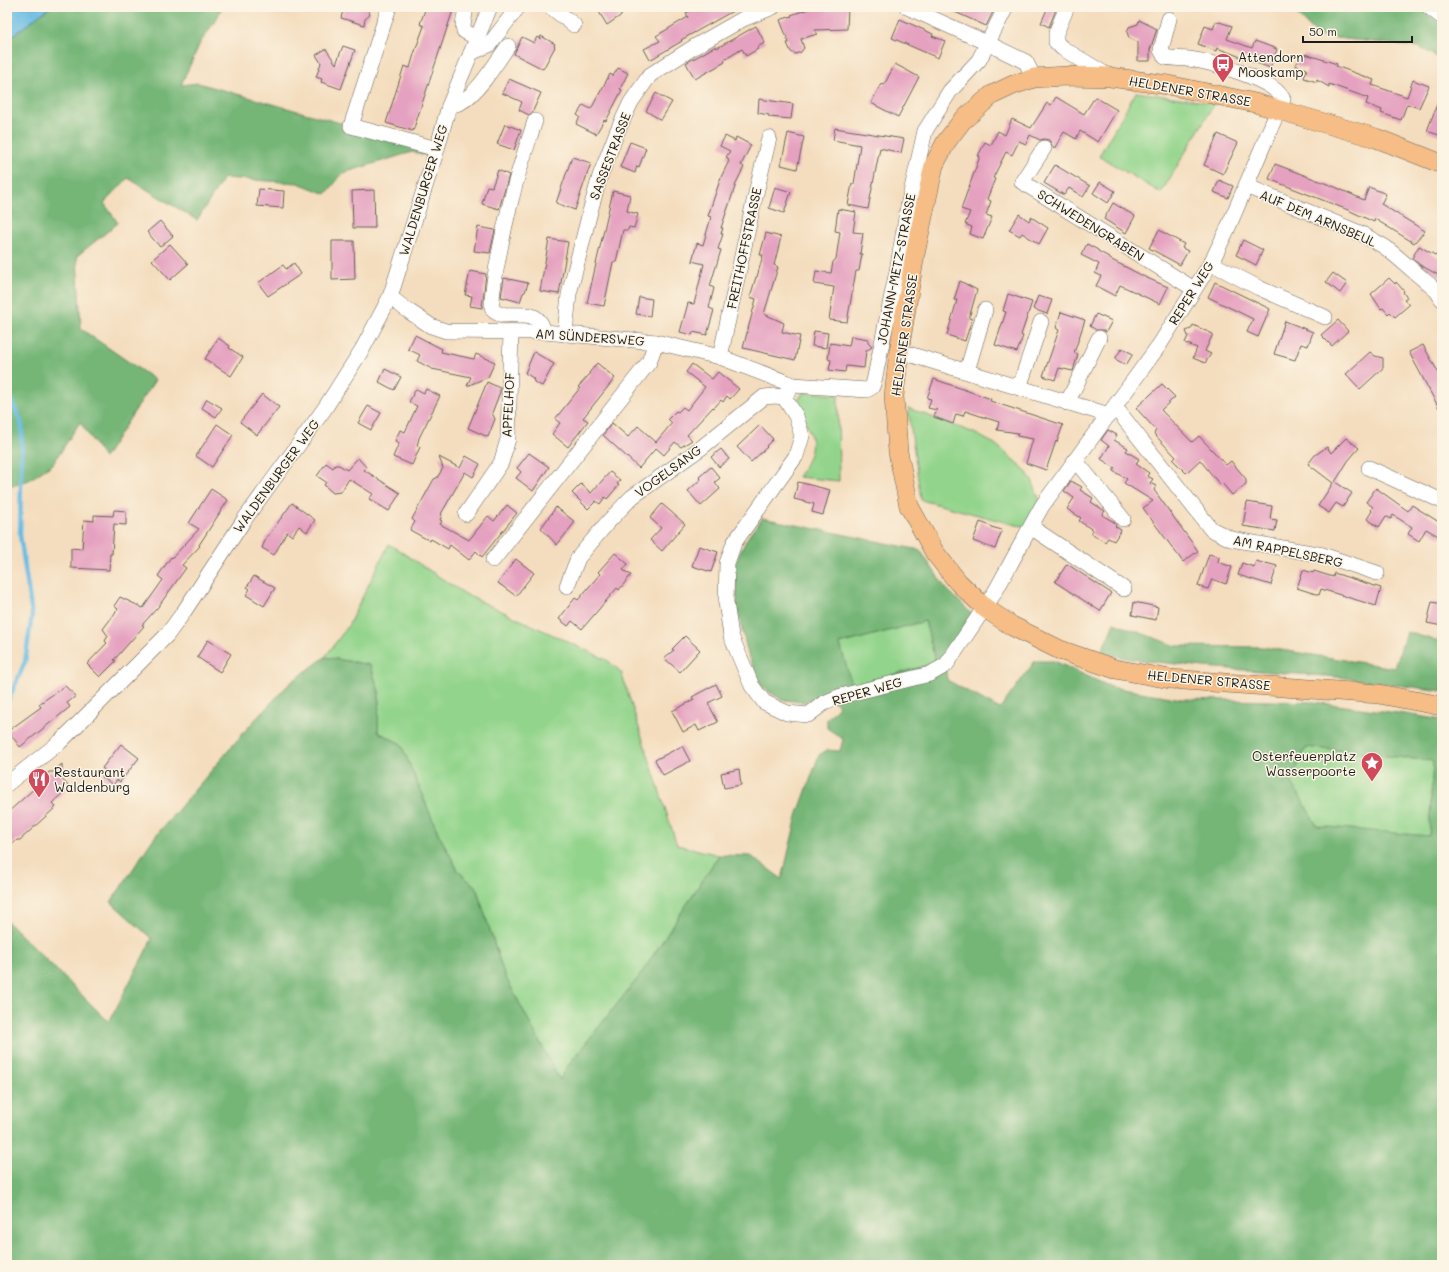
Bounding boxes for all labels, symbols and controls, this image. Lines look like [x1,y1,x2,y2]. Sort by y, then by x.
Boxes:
scale bar [1303,18,1412,44]
text: 50 m [1309,23,1337,39]
place label: Attendorn Mooskamp [1238,48,1303,80]
bus stop icon: Attendorn Mooskamp [1210,51,1236,84]
street label: HELDENER STRASSE [1128,71,1252,110]
street label: SASSESTRASSE [585,110,634,202]
street label: WALDENBURGER WEG [394,122,451,258]
street label: FREITHOFFSTRASSE [722,185,765,310]
street label: SCHWEDENGRABEN [1035,185,1148,264]
street label: AUF DEM ARNSBEUL [1257,185,1379,250]
street label: JOHANN-METZ-STRASSE [873,192,919,346]
street label: REPER WEG [1164,257,1217,328]
street label: HELDENER STRASSE [886,273,921,397]
street label: AM SÜNDERSWEG [535,324,646,349]
street label: APFELHOF [497,372,518,438]
street label: WALDENBURGER WEG [229,415,323,536]
street label: VOGELSANG [631,441,705,500]
street label: AM RAPPELSBERG [1232,531,1345,571]
street label: HELDENER STRASSE [1147,666,1271,693]
street label: REPER WEG [830,672,904,709]
place label: Osterfeuerplatz Wasserpoorte [1252,747,1356,779]
place icon: Osterfeuerplatz Wasserpoorte [1359,750,1385,783]
place label: Restaurant Waldenburg [54,763,130,795]
restaurant icon: Restaurant Waldenburg [26,766,52,799]

